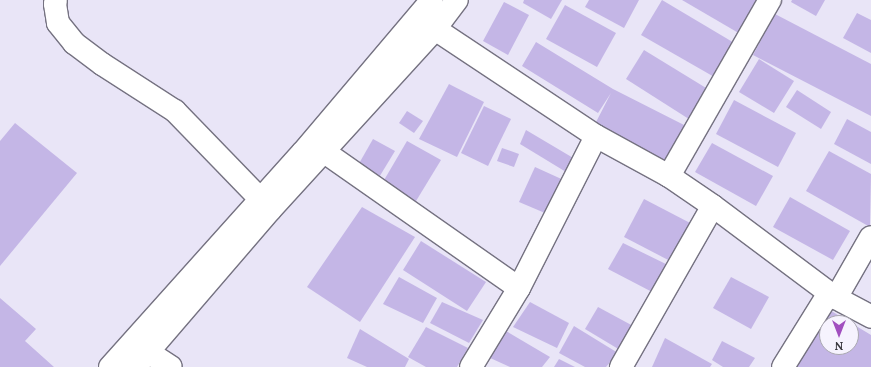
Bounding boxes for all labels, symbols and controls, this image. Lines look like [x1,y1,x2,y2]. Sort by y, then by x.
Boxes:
north arrow [819,315,859,355]
text: N [835,339,843,353]

